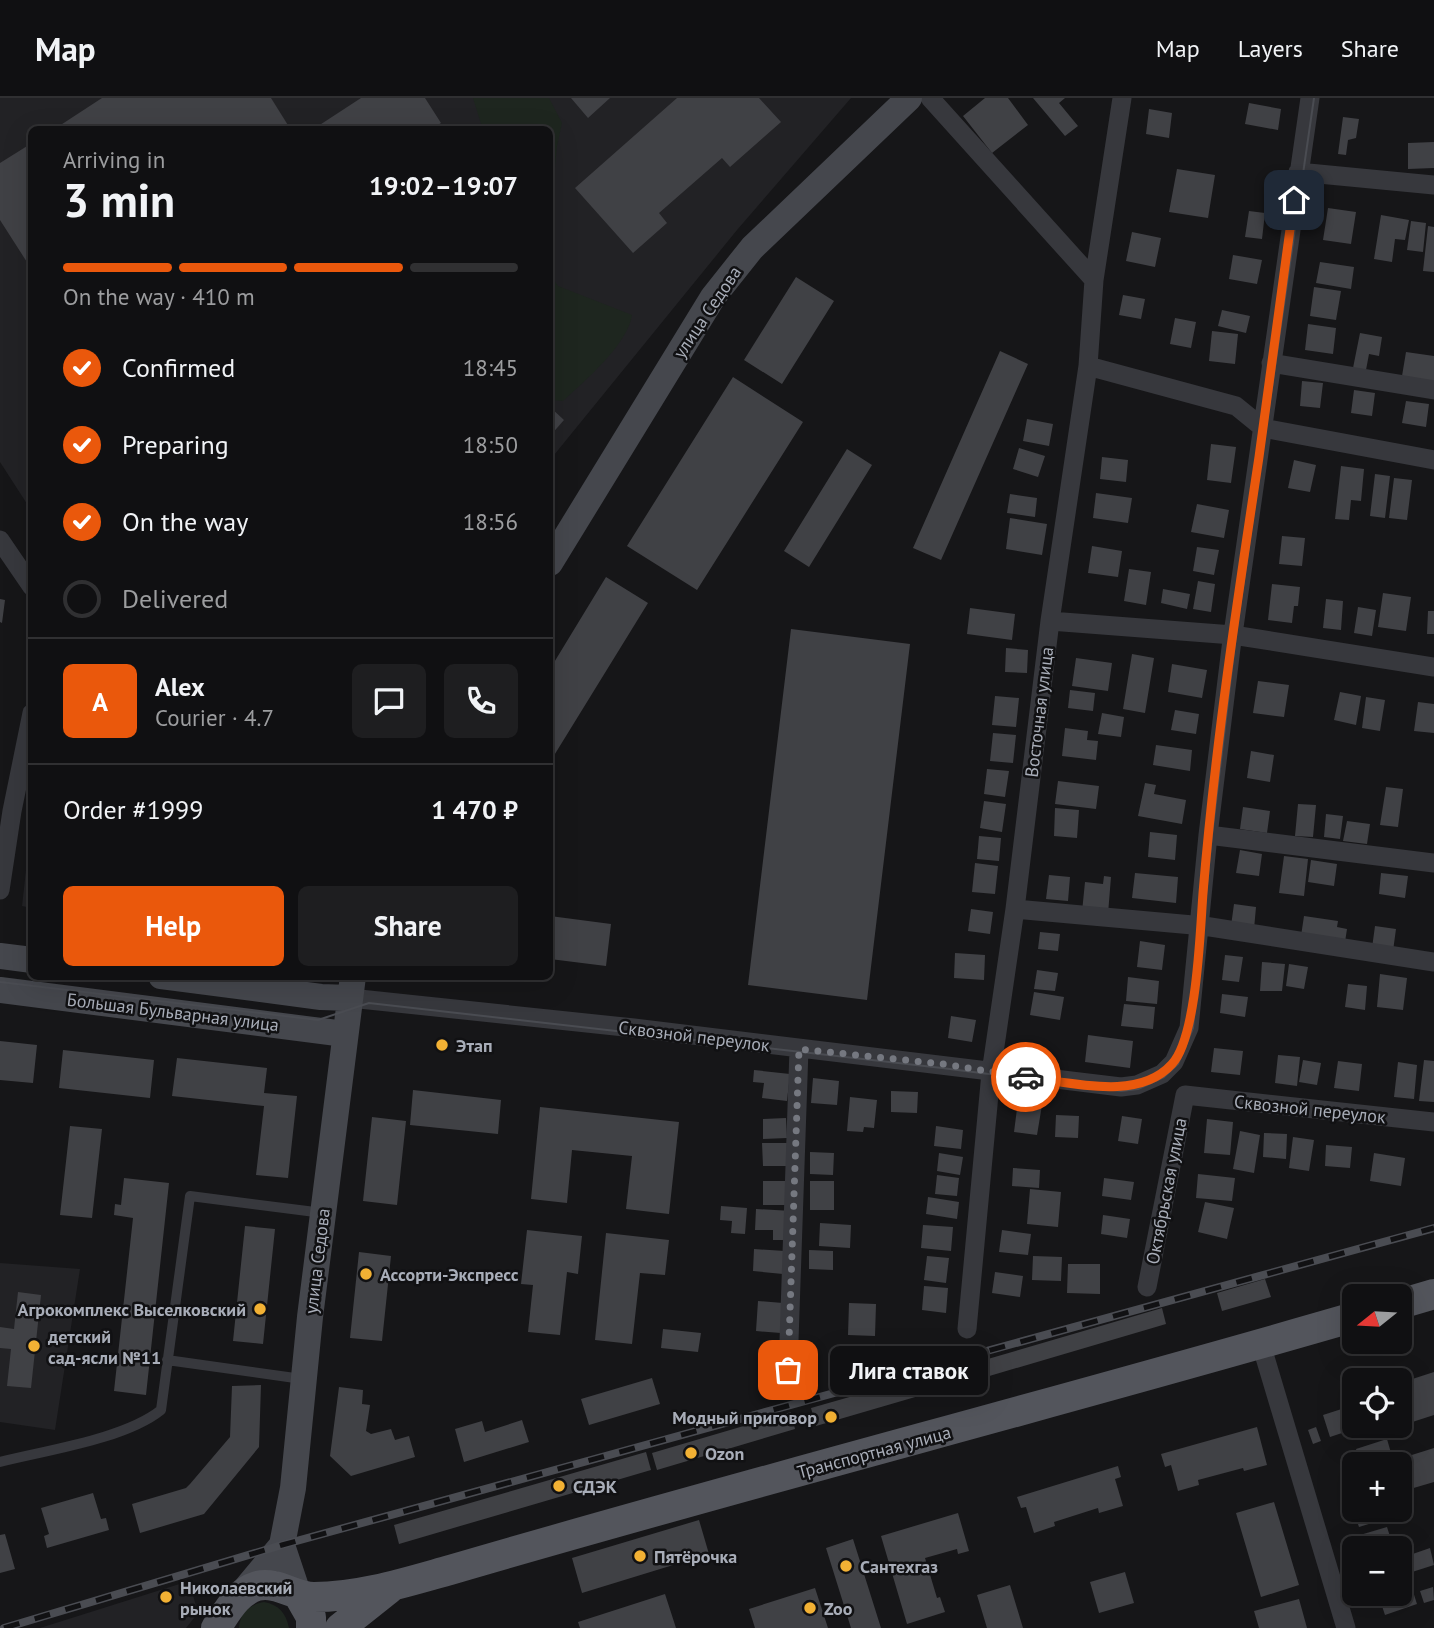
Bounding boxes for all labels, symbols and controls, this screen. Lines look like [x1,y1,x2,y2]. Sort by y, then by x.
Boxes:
text: Map [35,27,96,70]
text: Map [1156,33,1200,64]
text: Layers [1238,33,1303,64]
text: Share [1341,33,1399,64]
text: Arriving in [63,145,165,174]
text: 19:02–19:07 [369,169,518,202]
text: 3 min [63,170,175,230]
pin [1264,170,1324,230]
icon: home [1275,181,1313,219]
street label: улица Седова [668,262,746,362]
text: On the way · 410 m [63,282,255,311]
icon: check [63,349,101,387]
text: Confirmed [122,351,235,384]
text: 18:45 [463,353,518,382]
icon: check [63,426,101,464]
text: Preparing [122,428,229,461]
text: 18:50 [463,430,518,459]
icon: check [63,503,101,541]
text: On the way [122,505,248,538]
text: 18:56 [463,507,518,536]
text: Delivered [122,582,228,615]
street label: Восточная улица [1020,646,1058,778]
button: chat [352,664,426,738]
button: phone [444,664,518,738]
text: Alex [155,670,205,703]
text: A [92,685,108,718]
text: Courier · 4.7 [155,703,274,732]
text: Order #1999 [63,793,203,826]
text: 1 470 ₽ [431,793,518,826]
button: Help [63,886,284,966]
button: Share [298,886,518,966]
street label: Большая Бульварная улица [66,988,280,1036]
street label: Сквозной переулок [617,1015,771,1057]
place label: Этап [456,1034,493,1057]
marker: Этап [434,1037,450,1053]
courier [991,1042,1061,1112]
icon: car [1007,1058,1045,1096]
street label: Сквозной переулок [1233,1090,1387,1128]
street label: Октябрьская улица [1140,1116,1192,1266]
street label: улица Седова [299,1207,335,1315]
place label: Ассорти-Экспресс [380,1263,519,1286]
marker: Ассорти-Экспресс [358,1266,374,1282]
north arrow [1342,1284,1412,1354]
map controls [1342,1284,1412,1606]
place label: Агрокомплекс Выселковский [18,1298,246,1321]
marker: Агрокомплекс Выселковский [252,1301,268,1317]
place label: детский сад-ясли №11 [47,1325,161,1369]
marker: детский сад-ясли №11 [26,1338,42,1354]
pin [758,1340,818,1400]
callout: Лига ставок [830,1346,987,1394]
icon: bag [769,1351,807,1389]
text: Лига ставок [850,1356,968,1385]
button: locate [1342,1368,1412,1438]
place label: Модный приговор [672,1406,817,1429]
marker: Модный приговор [823,1409,839,1425]
street label: Транспортная улица [795,1420,953,1484]
place label: Ozon [705,1442,744,1465]
marker: Ozon [683,1445,699,1461]
button: + [1342,1452,1412,1522]
place label: СДЭК [573,1475,617,1498]
marker: СДЭК [551,1478,567,1494]
button: − [1342,1536,1412,1606]
place label: Пятёрочка [654,1545,737,1568]
marker: Пятёрочка [632,1548,648,1564]
place label: Сантехгаз [860,1555,938,1578]
marker: Сантехгаз [838,1558,854,1574]
place label: Николаевский рынок [180,1576,292,1620]
marker: Николаевский рынок [158,1589,174,1605]
place label: Zoo [824,1597,853,1620]
marker: Zoo [802,1600,818,1616]

